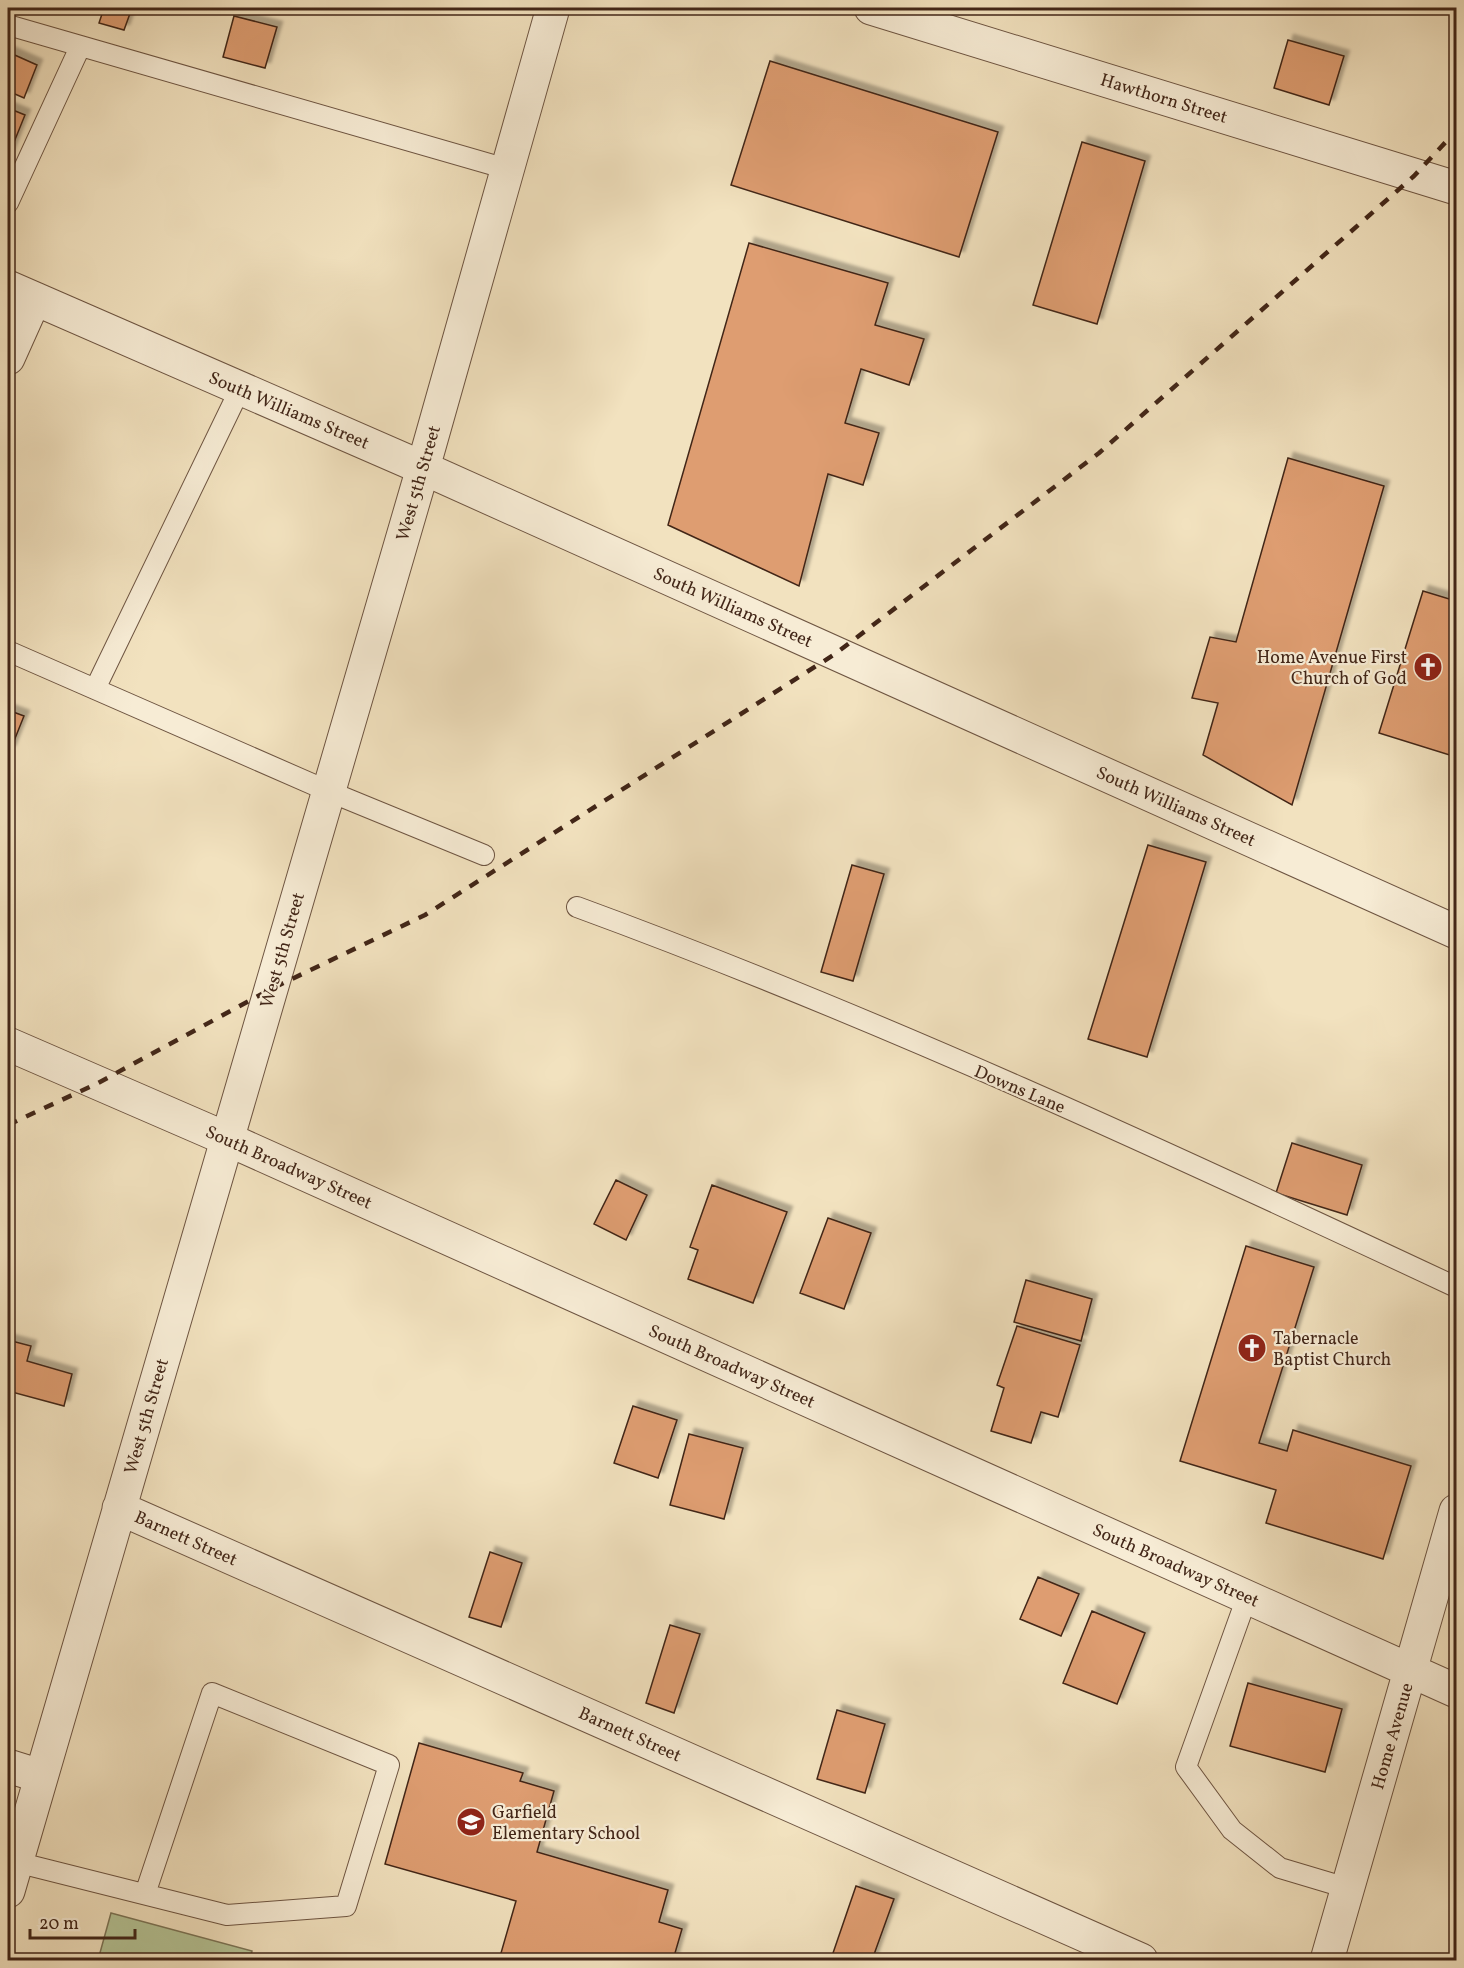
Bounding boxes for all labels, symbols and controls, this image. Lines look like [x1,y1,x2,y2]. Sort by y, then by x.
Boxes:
street label: Hawthorn Street [1097,68,1230,131]
street label: South Williams Street [204,366,373,457]
street label: West 5th Street [391,423,448,544]
street label: South Williams Street [649,562,816,655]
place label: Home Avenue First Church of God [1257,646,1407,692]
church icon: Home Avenue First Church of God [1412,651,1444,683]
street label: South Williams Street [1092,761,1259,854]
street label: West 5th Street [255,890,312,1011]
street label: Downs Lane [970,1060,1069,1121]
street label: South Broadway Street [201,1120,376,1216]
street label: South Broadway Street [644,1319,819,1415]
place label: Tabernacle Baptist Church [1273,1327,1392,1373]
church icon: Tabernacle Baptist Church [1236,1332,1268,1364]
street label: West 5th Street [119,1356,176,1477]
street label: Barnett Street [130,1506,241,1573]
street label: South Broadway Street [1088,1518,1263,1614]
street label: Home Avenue [1366,1680,1421,1793]
street label: Barnett Street [574,1702,685,1769]
place label: Garfield Elementary School [492,1801,640,1847]
school or university icon: Garfield Elementary School [455,1806,487,1838]
scale bar [30,1902,135,1940]
text: 20 m [39,1912,79,1937]

